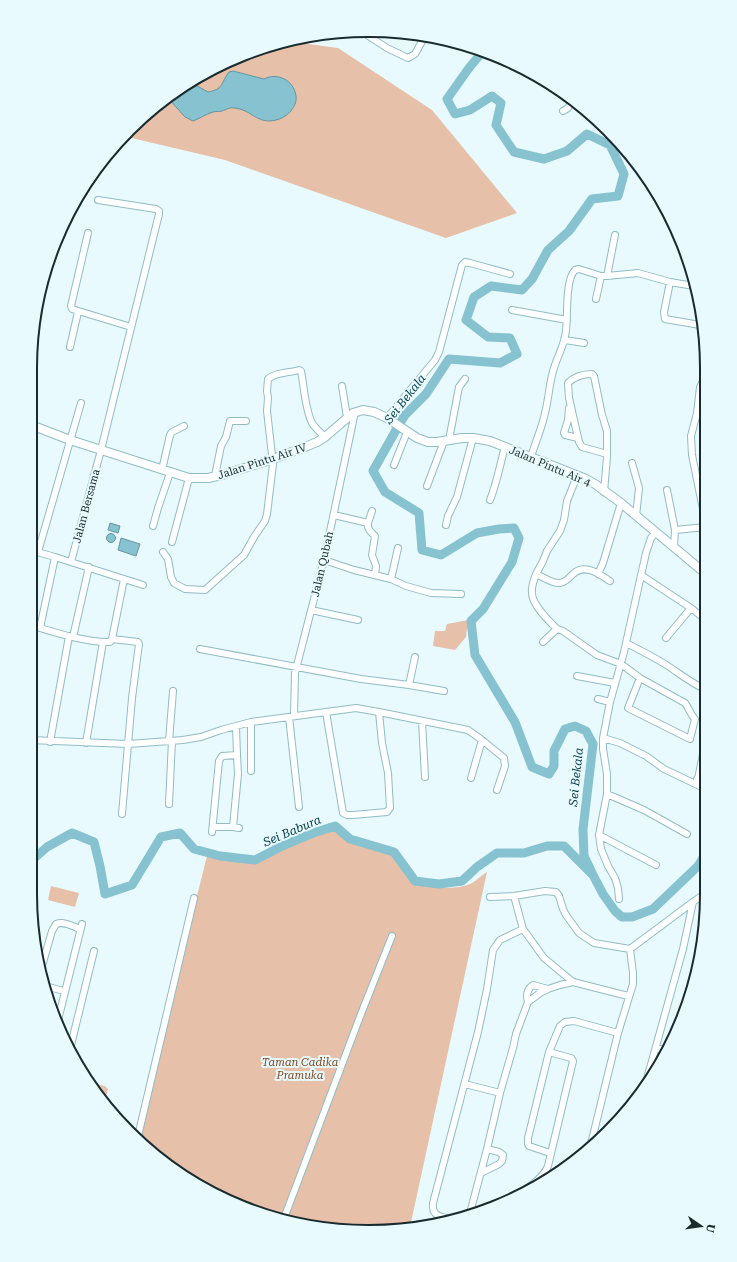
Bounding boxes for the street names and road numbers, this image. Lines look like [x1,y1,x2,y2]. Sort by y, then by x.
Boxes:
street label: Jalan Pintu Air IV [216,441,309,482]
street label: Jalan Pintu Air 4 [507,443,593,490]
street label: Jalan Bersama [70,468,103,545]
street label: Jalan Qubah [309,530,336,598]

